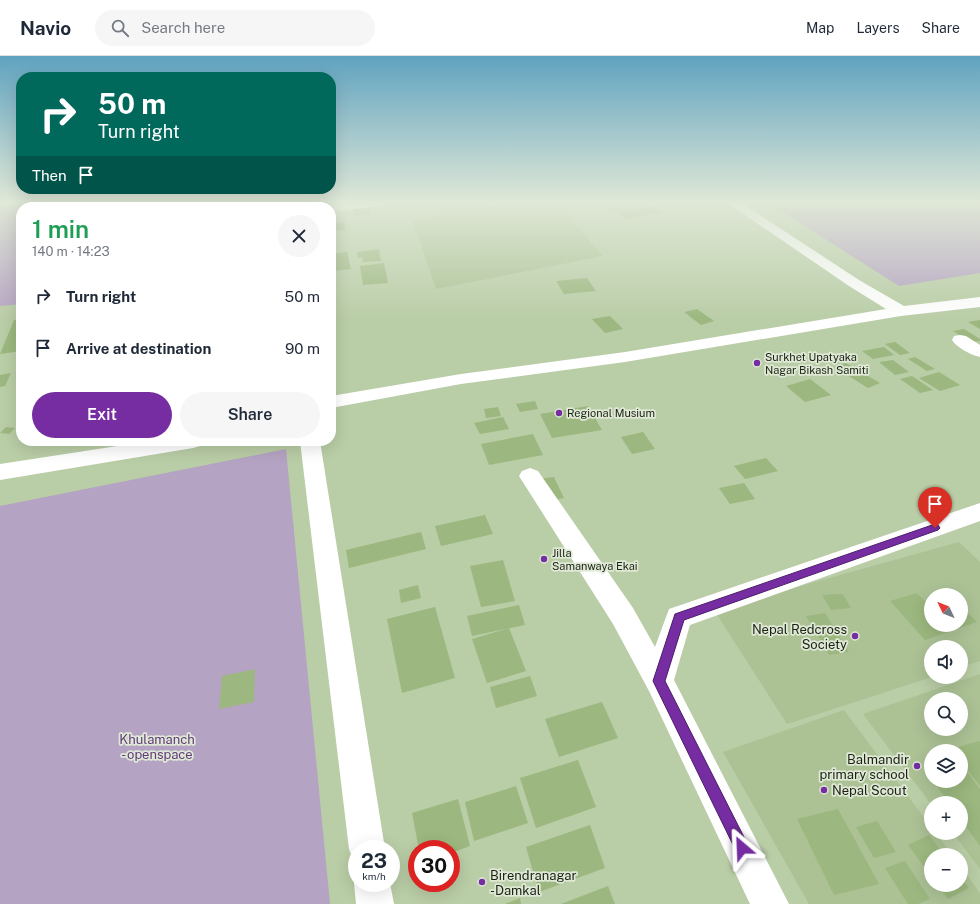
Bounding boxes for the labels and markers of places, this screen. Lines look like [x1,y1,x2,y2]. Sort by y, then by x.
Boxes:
place label: Surkhet Upatyaka Nagar Bikash Samiti [765,351,869,376]
marker: Surkhet Upatyaka Nagar Bikash Samiti [752,358,762,368]
place label: Regional Musium [567,407,655,419]
marker: Regional Musium [554,408,564,418]
pin [918,487,952,528]
place label: Jilla Samanwaya Ekai [552,547,638,572]
marker: Jilla Samanwaya Ekai [539,554,549,564]
place label: Nepal Redcross Society [752,622,847,652]
marker: Nepal Redcross Society [850,631,860,641]
place label: Balmandir primary school [819,752,909,782]
marker: Balmandir primary school [912,761,922,771]
place label: Nepal Scout [832,783,907,798]
marker: Nepal Scout [819,785,829,795]
place label: Birendranagar -Damkal [490,868,577,898]
marker: Birendranagar -Damkal [477,877,487,887]

